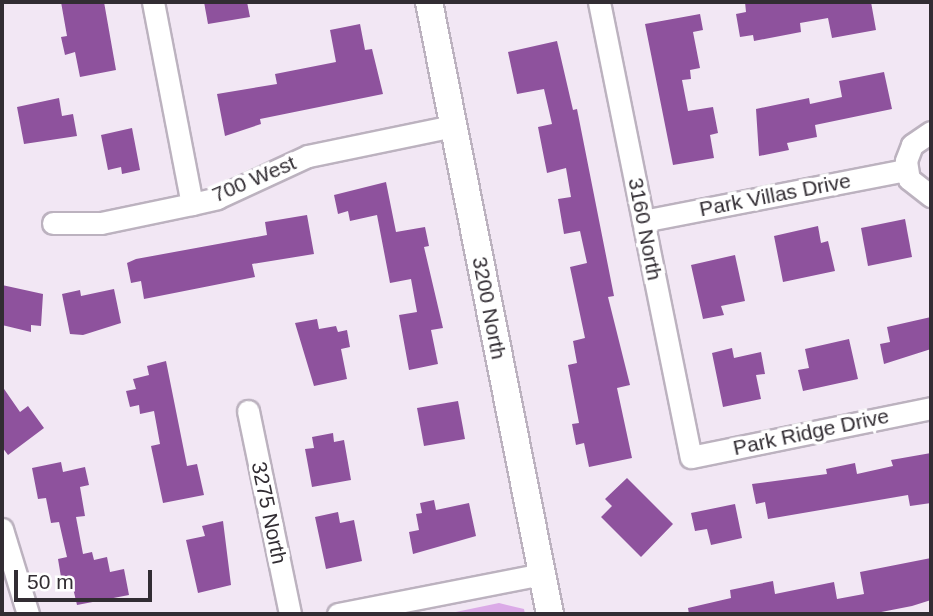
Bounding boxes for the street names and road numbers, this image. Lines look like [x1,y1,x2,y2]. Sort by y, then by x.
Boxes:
street label: 700 West [208,150,300,208]
street label: Park Villas Drive [697,168,853,222]
street label: 3160 North [623,176,667,282]
street label: 3200 North [467,255,511,361]
street label: Park Ridge Drive [731,403,891,461]
street label: 3275 North [246,460,292,566]

